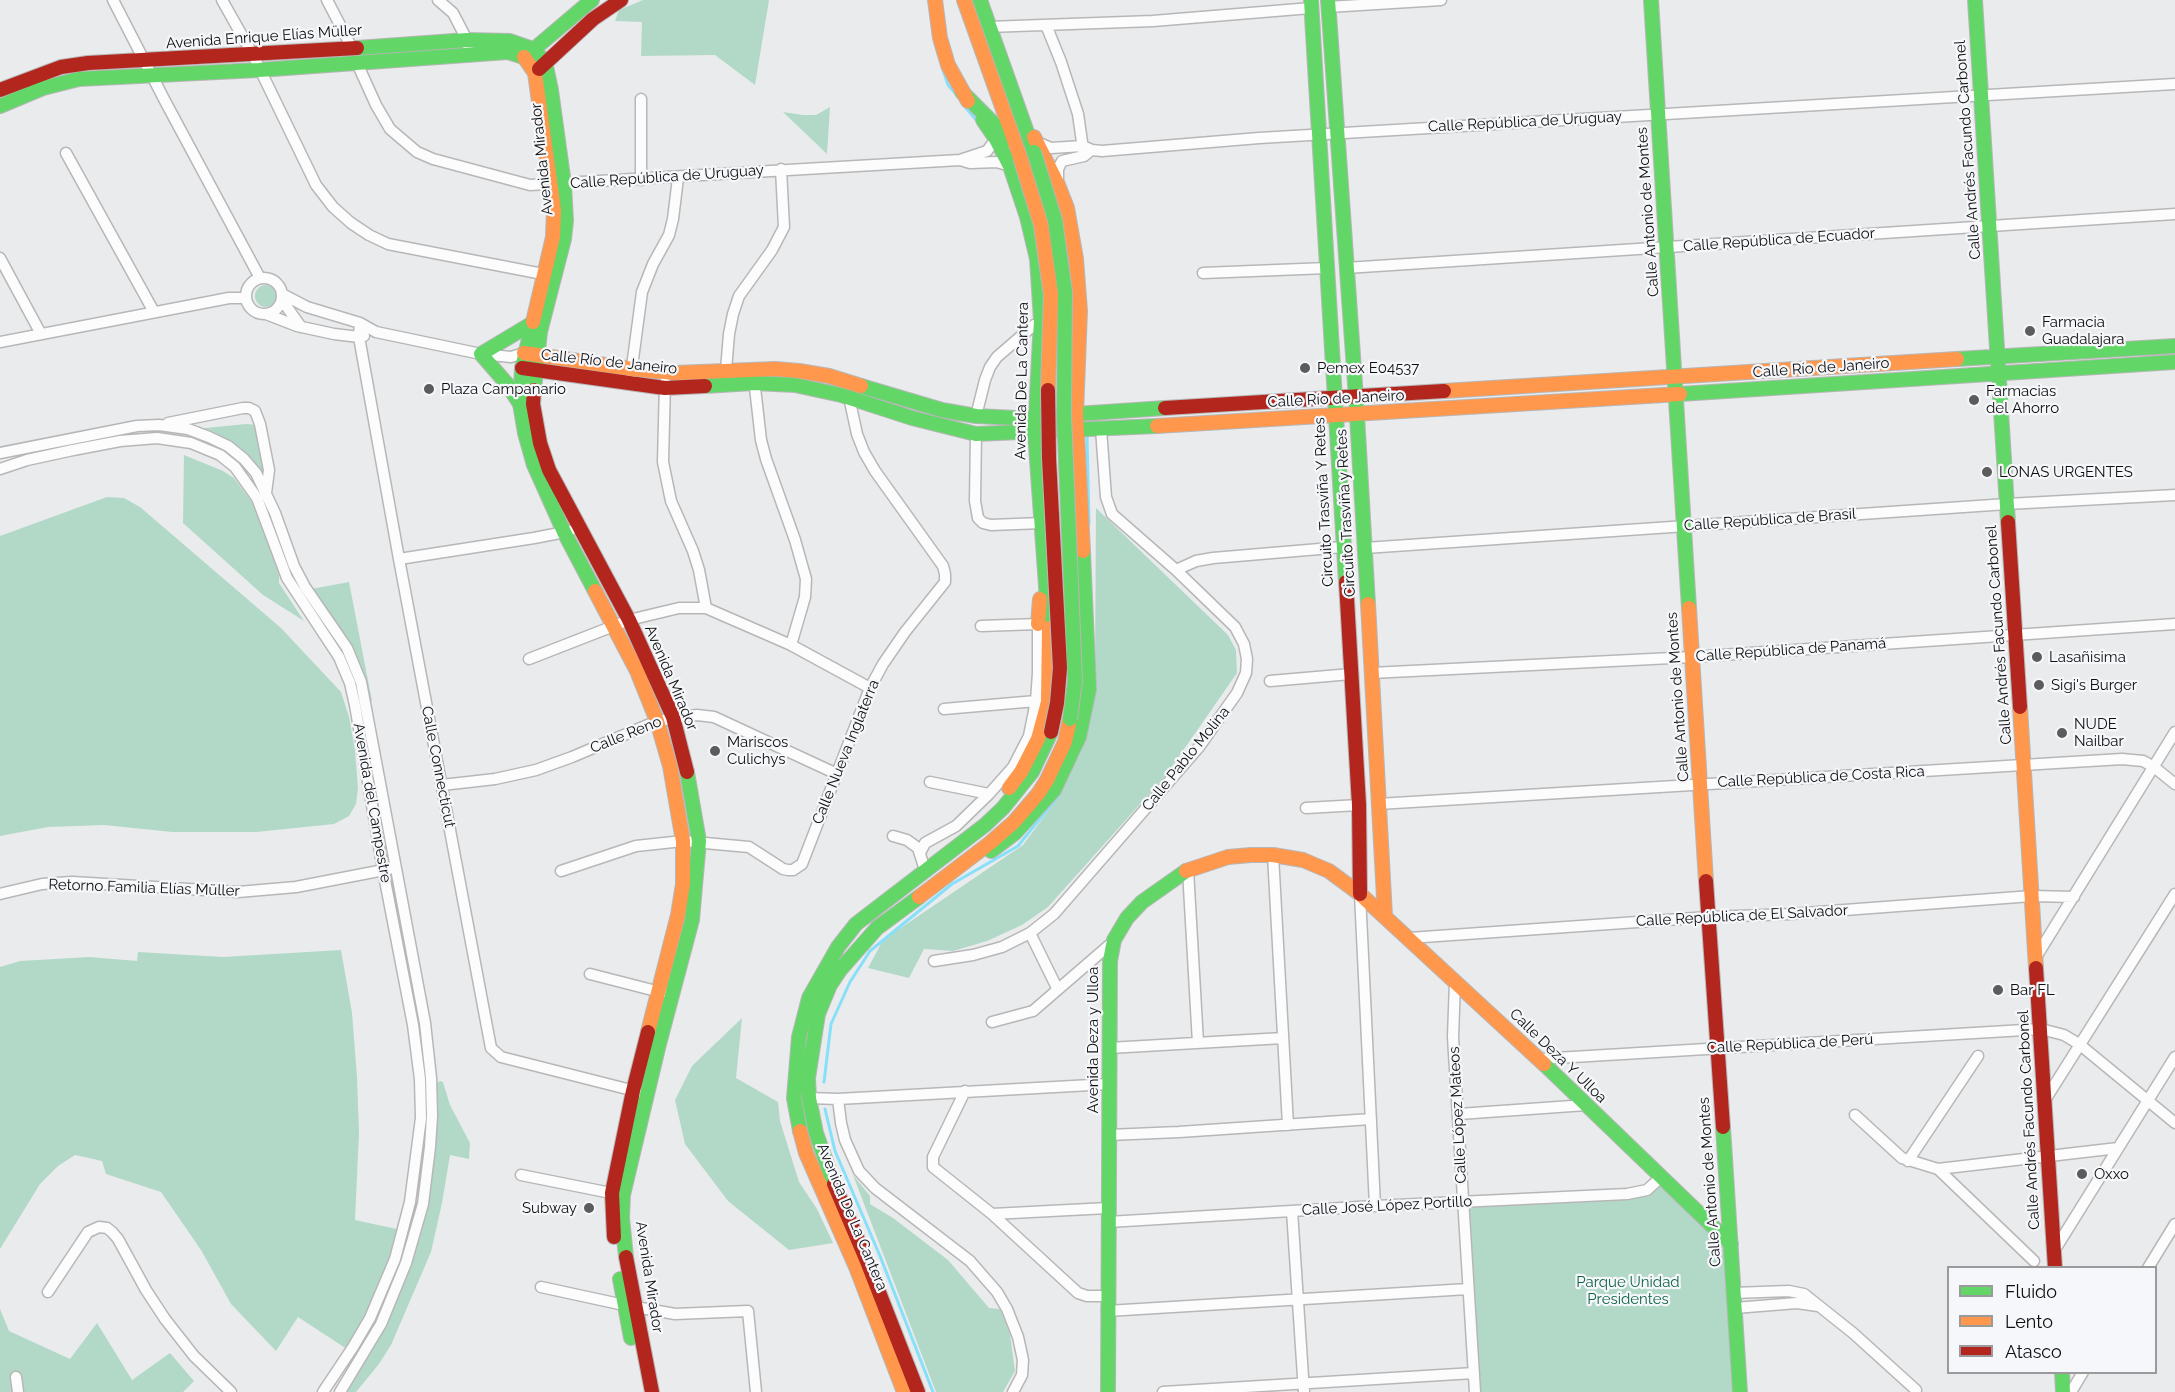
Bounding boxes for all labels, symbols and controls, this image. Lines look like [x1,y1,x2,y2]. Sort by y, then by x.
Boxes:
street label: Avenida Enrique Elías Müller [165,21,363,53]
street label: Calle Andrés Facundo Carbonel [1951,40,1985,260]
street label: Avenida Mirador [527,102,557,216]
street label: Calle República de Uruguay [1428,108,1622,136]
street label: Calle Antonio de Montes [1633,126,1663,298]
street label: Calle República de Uruguay [569,161,765,193]
street label: Calle República de Ecuador [1682,224,1876,256]
street label: Avenida De La Cantera [1012,302,1032,460]
place label: Farmacia Guadalajara [2042,313,2125,348]
marker: Farmacia Guadalajara [2023,324,2037,338]
street label: Calle Río de Janeiro [540,346,678,378]
street label: Calle Río de Janeiro [1752,354,1890,382]
place label: Pemex E04537 [1317,359,1419,377]
marker: Pemex E04537 [1298,361,1312,375]
place label: Plaza Campanario [441,380,566,398]
marker: Plaza Campanario [422,382,436,396]
place label: Farmacias del Ahorro [1986,382,2059,417]
street label: Calle Río de Janeiro [1267,386,1405,412]
marker: Farmacias del Ahorro [1967,393,1981,407]
street label: Circuito Trasviña Y Retes [1311,417,1337,587]
street label: Circuito Trasviña y Retes [1333,429,1359,597]
place label: LONAS URGENTES [1999,463,2133,481]
marker: LONAS URGENTES [1980,465,1994,479]
street label: Calle República de Brasil [1683,505,1857,535]
street label: Calle Andrés Facundo Carbonel [1982,525,2016,745]
street label: Calle Antonio de Montes [1663,611,1693,783]
street label: Avenida Mirador [641,623,701,733]
street label: Calle República de Panamá [1695,634,1887,666]
place label: Lasañisima [2049,648,2126,666]
marker: Lasañisima [2030,650,2044,664]
place label: Sigi's Burger [2051,676,2137,694]
street label: Calle Nueva Inglaterra [809,677,883,827]
marker: Sigi's Burger [2032,678,2046,692]
street label: Calle Pablo Molina [1138,703,1234,815]
street label: Calle Connecticut [417,705,459,829]
street label: Calle Reno [588,713,664,757]
place label: NUDE Nailbar [2074,715,2124,750]
street label: Avenida del Campestre [349,722,395,884]
marker: NUDE Nailbar [2055,726,2069,740]
place label: Mariscos Culichys [727,733,788,768]
marker: Mariscos Culichys [708,744,722,758]
street label: Calle República de Costa Rica [1717,763,1925,791]
street label: Retorno Familia Elías Müller [48,876,240,900]
street label: Calle República de El Salvador [1636,901,1848,931]
street label: Avenida Deza y Ulloa [1084,967,1102,1113]
place label: Bar FL [2010,981,2055,999]
marker: Bar FL [1991,983,2005,997]
street label: Calle Deza Y Ulloa [1506,1005,1610,1107]
street label: Calle Andrés Facundo Carbonel [2014,1010,2044,1230]
street label: Calle República de Perú [1706,1031,1874,1057]
street label: Calle López Mateos [1445,1046,1471,1184]
street label: Calle Antonio de Montes [1695,1096,1725,1268]
street label: Avenida De La Cantera [813,1141,891,1293]
place label: Oxxo [2094,1165,2129,1183]
marker: Oxxo [2075,1167,2089,1181]
street label: Calle José López Portillo [1301,1193,1473,1219]
place label: Subway [522,1199,577,1217]
marker: Subway [582,1201,596,1215]
street label: Avenida Mirador [631,1220,667,1334]
legend [1947,1266,2157,1374]
park label: Parque Unidad Presidentes [1576,1273,1680,1308]
text: Fluido [2005,1281,2057,1302]
text: Lento [2005,1311,2053,1332]
text: Atasco [2005,1341,2062,1362]

